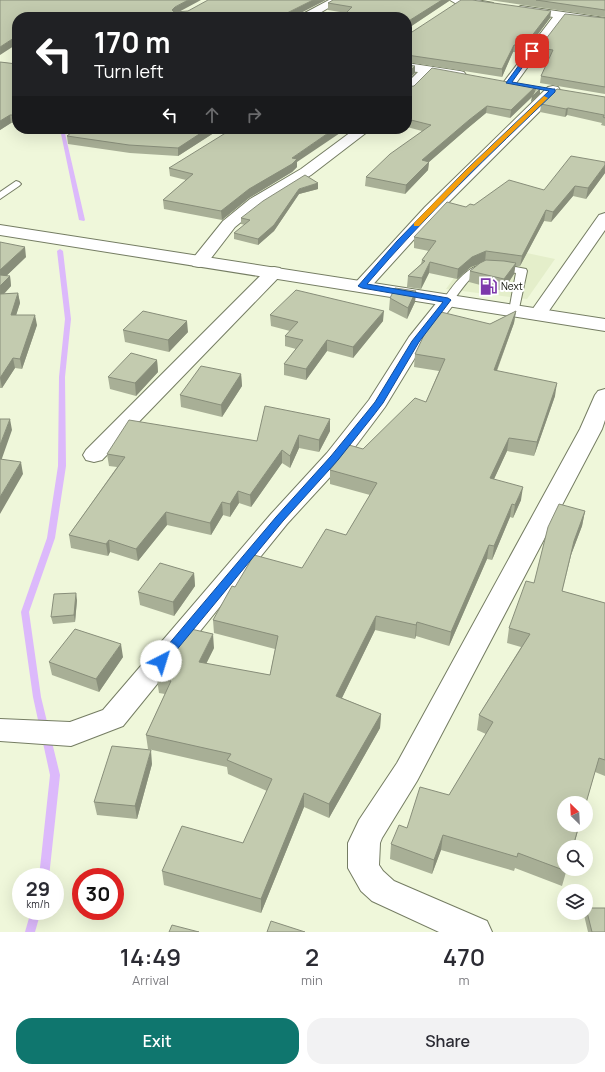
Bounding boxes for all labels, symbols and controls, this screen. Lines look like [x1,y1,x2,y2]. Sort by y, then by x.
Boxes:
text: 170 m [94,23,170,61]
icon: left [28,28,80,80]
pin [515,34,549,68]
icon: arrive [521,40,543,62]
text: Turn left [94,59,164,83]
icon: left [159,104,181,126]
icon: ahead [201,104,223,126]
icon: right [243,104,265,126]
fuel station icon: Next [478,276,498,296]
place label: Next [501,279,523,293]
position arrow [140,640,182,682]
north arrow [557,796,593,832]
map controls [557,796,593,920]
button: search [557,840,593,876]
speed limit sign: 30 [72,868,124,920]
text: 29 [26,875,50,902]
button: layers [557,884,593,920]
text: km/h [26,897,50,911]
text: 14:49 [120,940,181,973]
text: 2 [305,940,319,973]
text: 470 [443,940,485,973]
text: Arrival [132,971,169,989]
text: min [301,971,323,989]
text: m [458,971,469,989]
button: Exit [16,1018,299,1064]
button: Share [307,1018,589,1064]

